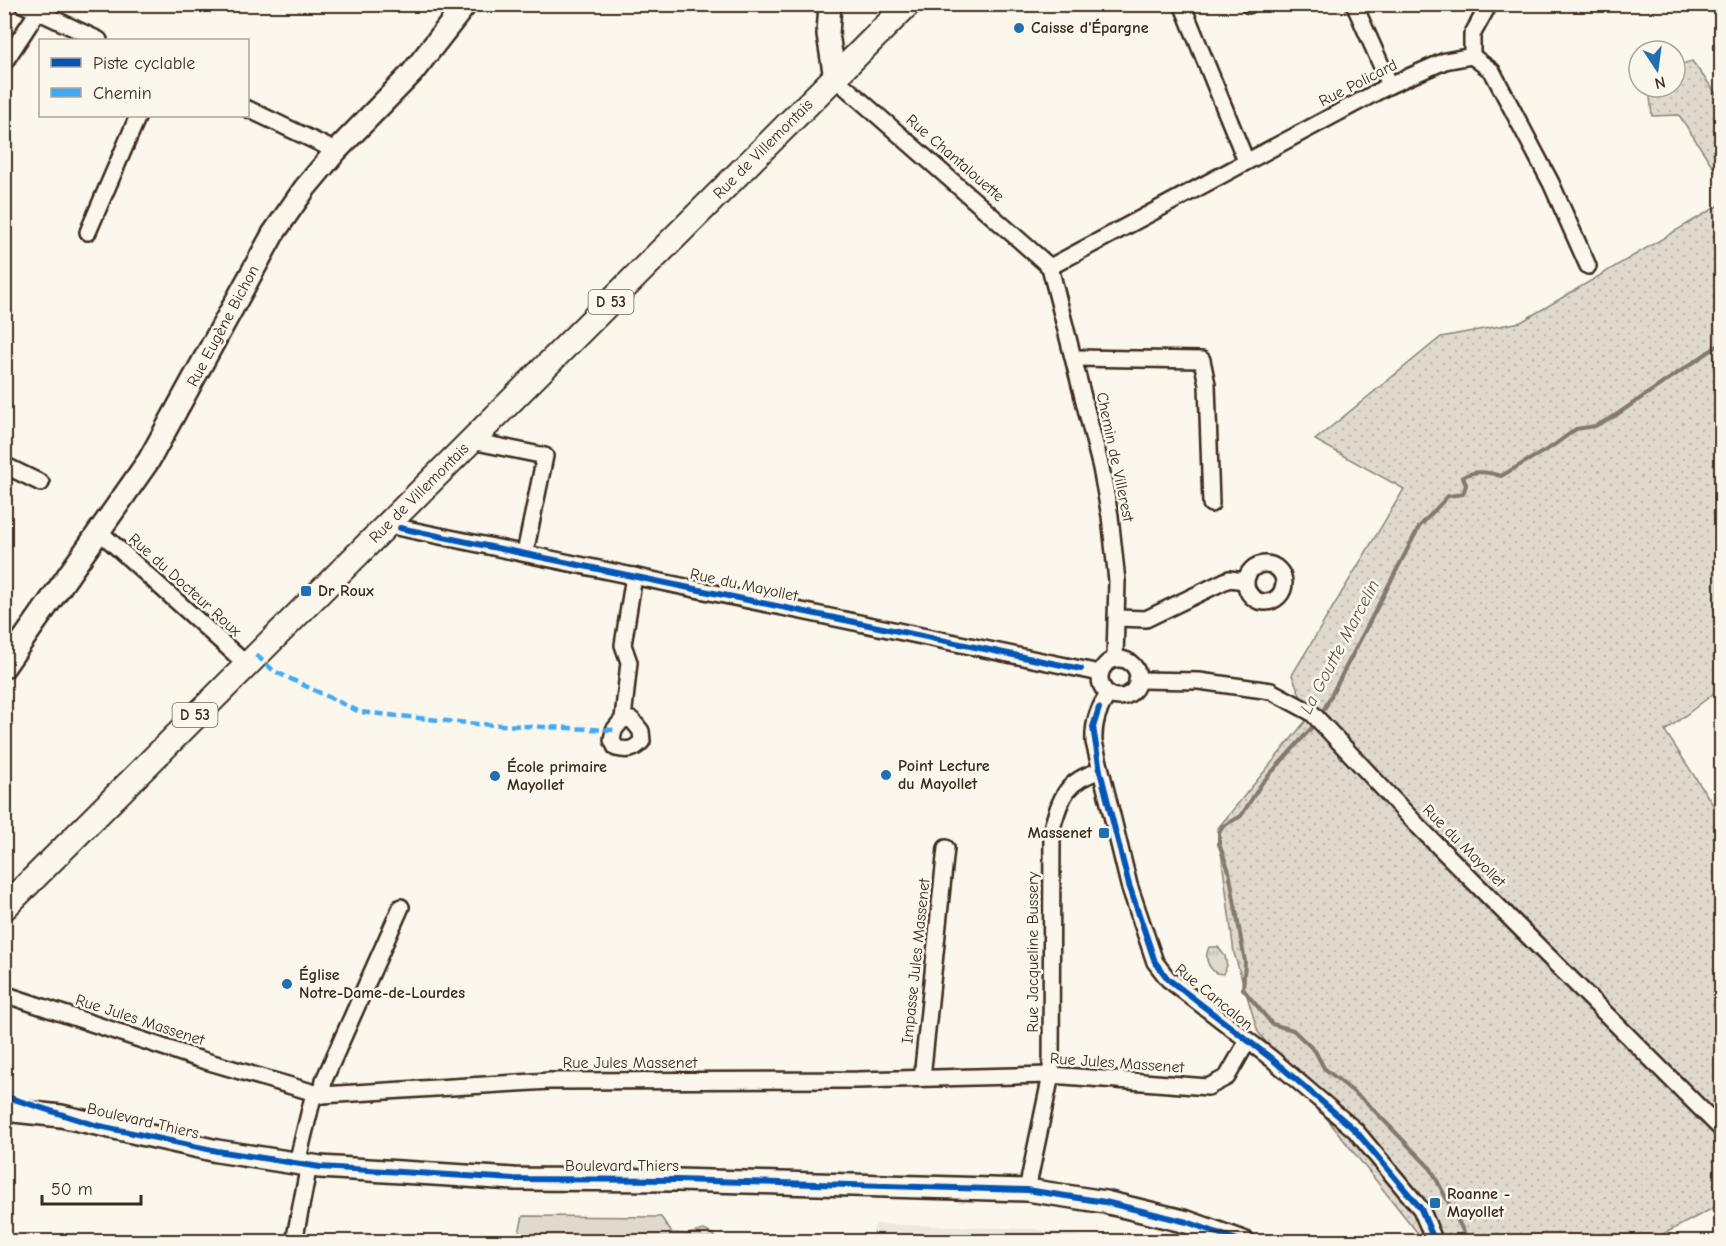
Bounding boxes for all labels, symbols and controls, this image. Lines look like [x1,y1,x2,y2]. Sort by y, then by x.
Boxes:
place label: Caisse d'Épargne [1031,18,1149,37]
marker: Caisse d'Épargne [1012,21,1026,35]
legend [39,39,249,117]
north arrow [1627,39,1687,99]
text: Piste cyclable [93,53,195,74]
street label: Rue Policard [1316,56,1400,110]
text: N [1653,73,1667,93]
text: Chemin [93,83,152,104]
street label: Rue de Villemontais [709,95,817,203]
street label: Rue Chantalouette [902,111,1008,205]
street label: Rue Eugène Bichon [183,262,263,390]
road number: D 53 [588,290,634,314]
street label: Chemin de Villerest [1092,391,1138,524]
street label: Rue de Villemontais [365,439,473,547]
street label: Rue du Docteur Roux [125,530,245,640]
street label: Rue du Mayollet [688,565,800,605]
water label: La Goutte Marcelin [1296,576,1384,718]
place label: Dr Roux [318,582,374,600]
marker: Dr Roux [299,584,313,598]
road number: D 53 [172,703,218,727]
place label: École primaire Mayollet [507,757,607,794]
place label: Point Lecture du Mayollet [898,757,990,793]
marker: Point Lecture du Mayollet [879,768,893,782]
marker: École primaire Mayollet [488,769,502,783]
street label: Rue du Mayollet [1419,801,1509,891]
place label: Massenet [1028,824,1093,842]
marker: Massenet [1097,826,1111,840]
street label: Rue Jacqueline Bussery [1024,871,1042,1033]
street label: Impasse Jules Massenet [898,877,934,1045]
street label: Rue Cancalon [1172,960,1256,1034]
place label: Église Notre-Dame-de-Lourdes [299,965,465,1002]
marker: Église Notre-Dame-de-Lourdes [280,977,294,991]
street label: Rue Jules Massenet [73,991,207,1049]
street label: Rue Jules Massenet [1049,1049,1185,1077]
street label: Rue Jules Massenet [563,1054,698,1072]
street label: Boulevard Thiers [85,1099,201,1143]
street label: Boulevard Thiers [565,1157,679,1175]
scale bar [42,1168,141,1206]
text: 50 m [51,1179,93,1200]
place label: Roanne - Mayollet [1447,1185,1510,1221]
marker: Roanne - Mayollet [1428,1196,1442,1210]

